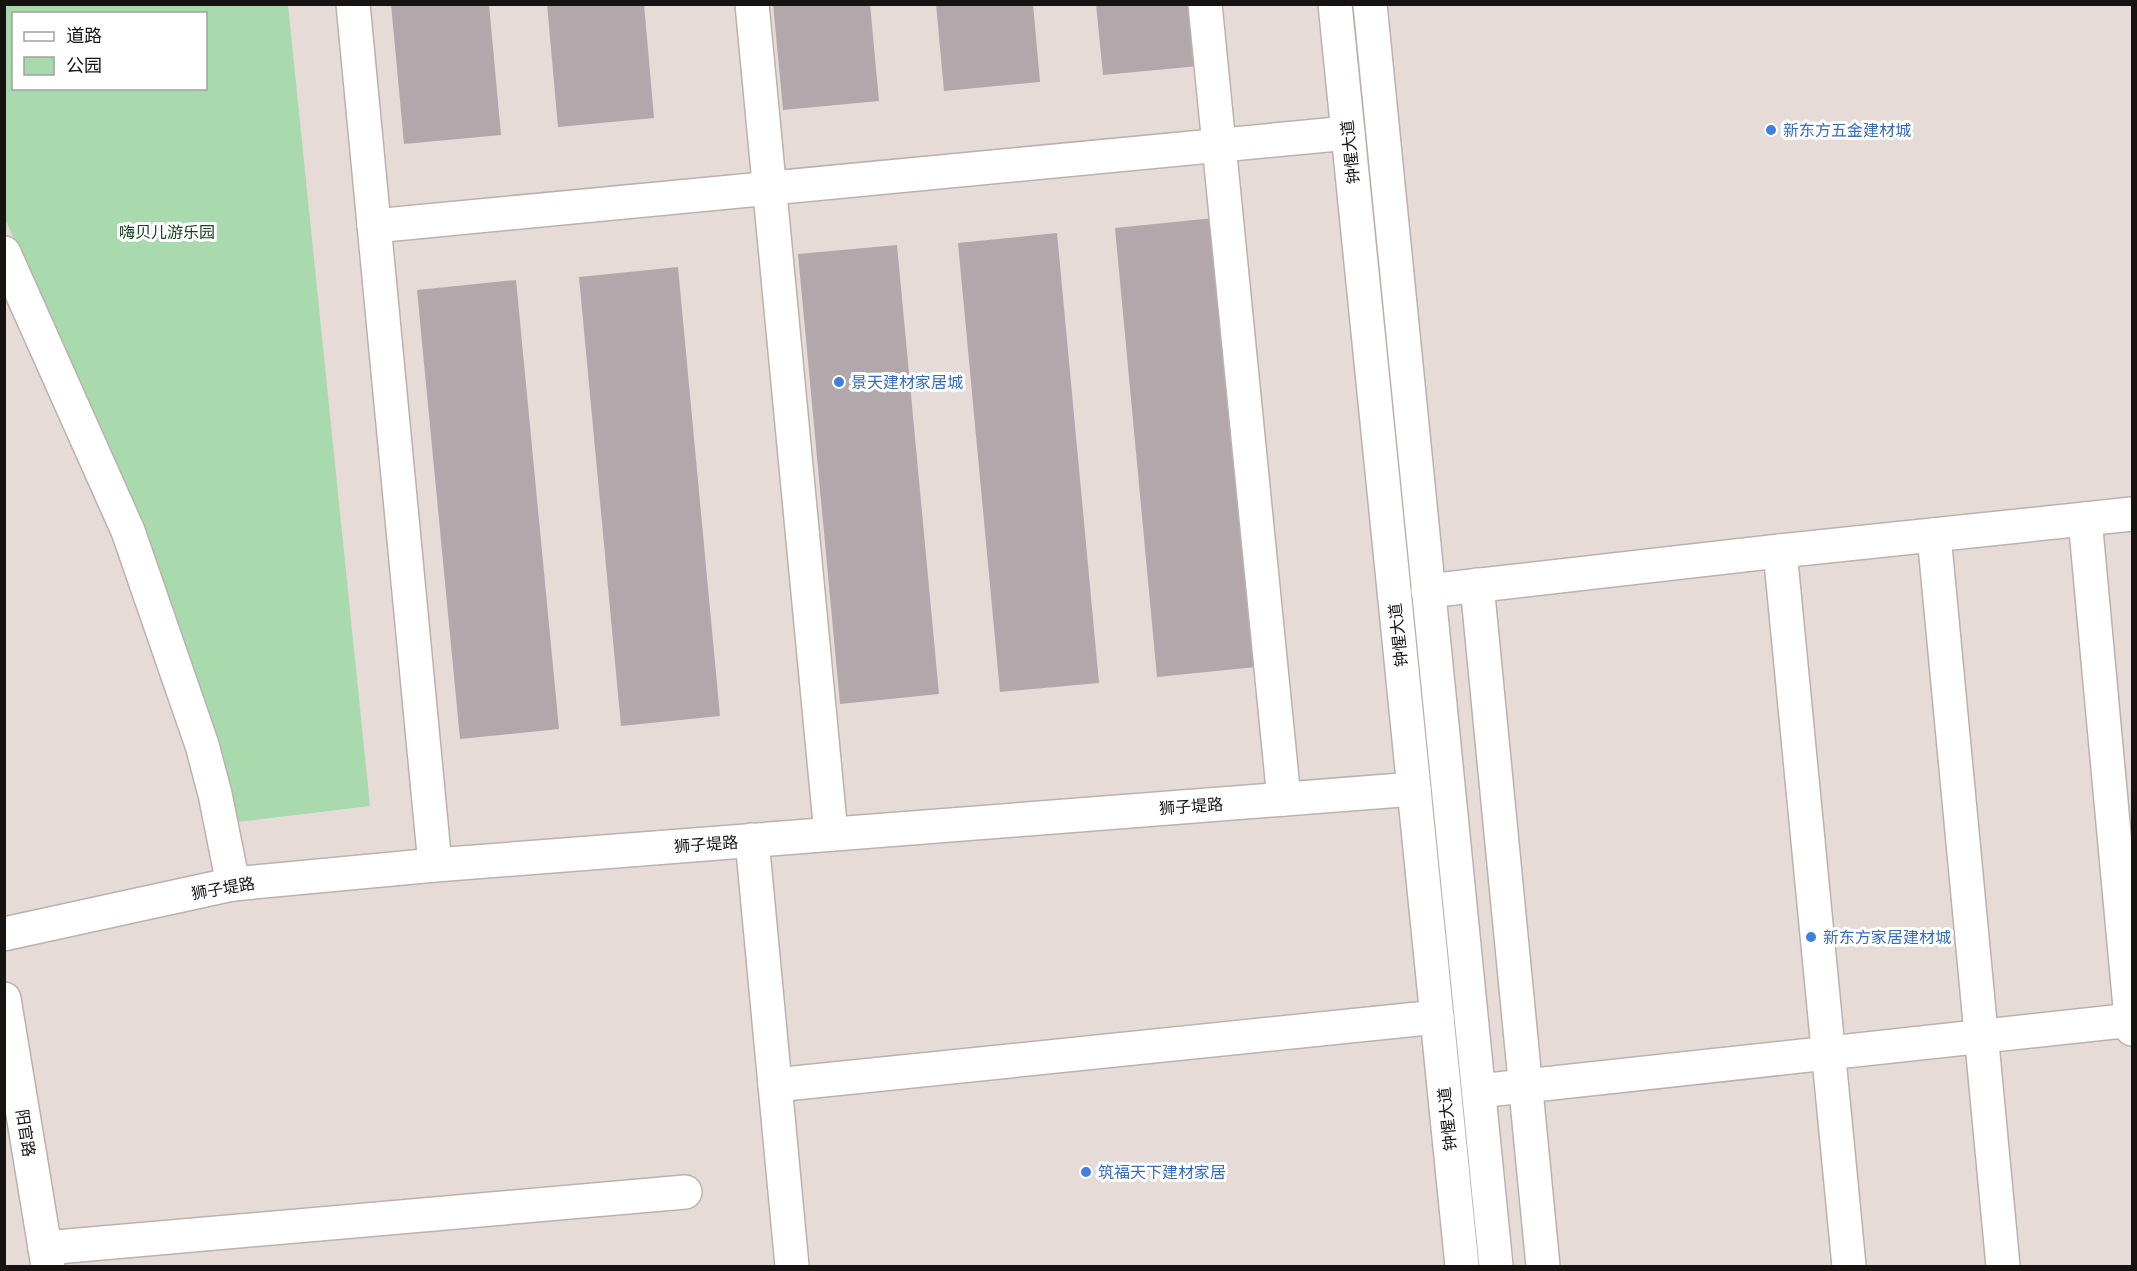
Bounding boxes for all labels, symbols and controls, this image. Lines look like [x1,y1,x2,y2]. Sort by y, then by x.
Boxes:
legend [12,12,207,90]
text: 道路 [66,25,102,46]
text: 公园 [66,55,102,76]
street label: 钟惺大道 [1338,119,1363,185]
place label: 新东方五金建材城 [1783,121,1911,140]
marker: 新东方五金建材城 [1764,123,1778,137]
park label: 嗨贝儿游乐园 [119,223,215,242]
place label: 景天建材家居城 [851,373,963,392]
marker: 景天建材家居城 [832,375,846,389]
street label: 钟惺大道 [1386,602,1411,668]
street label: 狮子堤路 [1158,795,1224,818]
street label: 狮子堤路 [673,833,739,856]
street label: 狮子堤路 [190,874,256,903]
place label: 新东方家居建材城 [1823,928,1951,947]
marker: 新东方家居建材城 [1804,930,1818,944]
street label: 钟惺大道 [1435,1086,1460,1152]
street label: 阳官路 [12,1108,39,1158]
place label: 筑福天下建材家居 [1098,1163,1226,1182]
marker: 筑福天下建材家居 [1079,1165,1093,1179]

